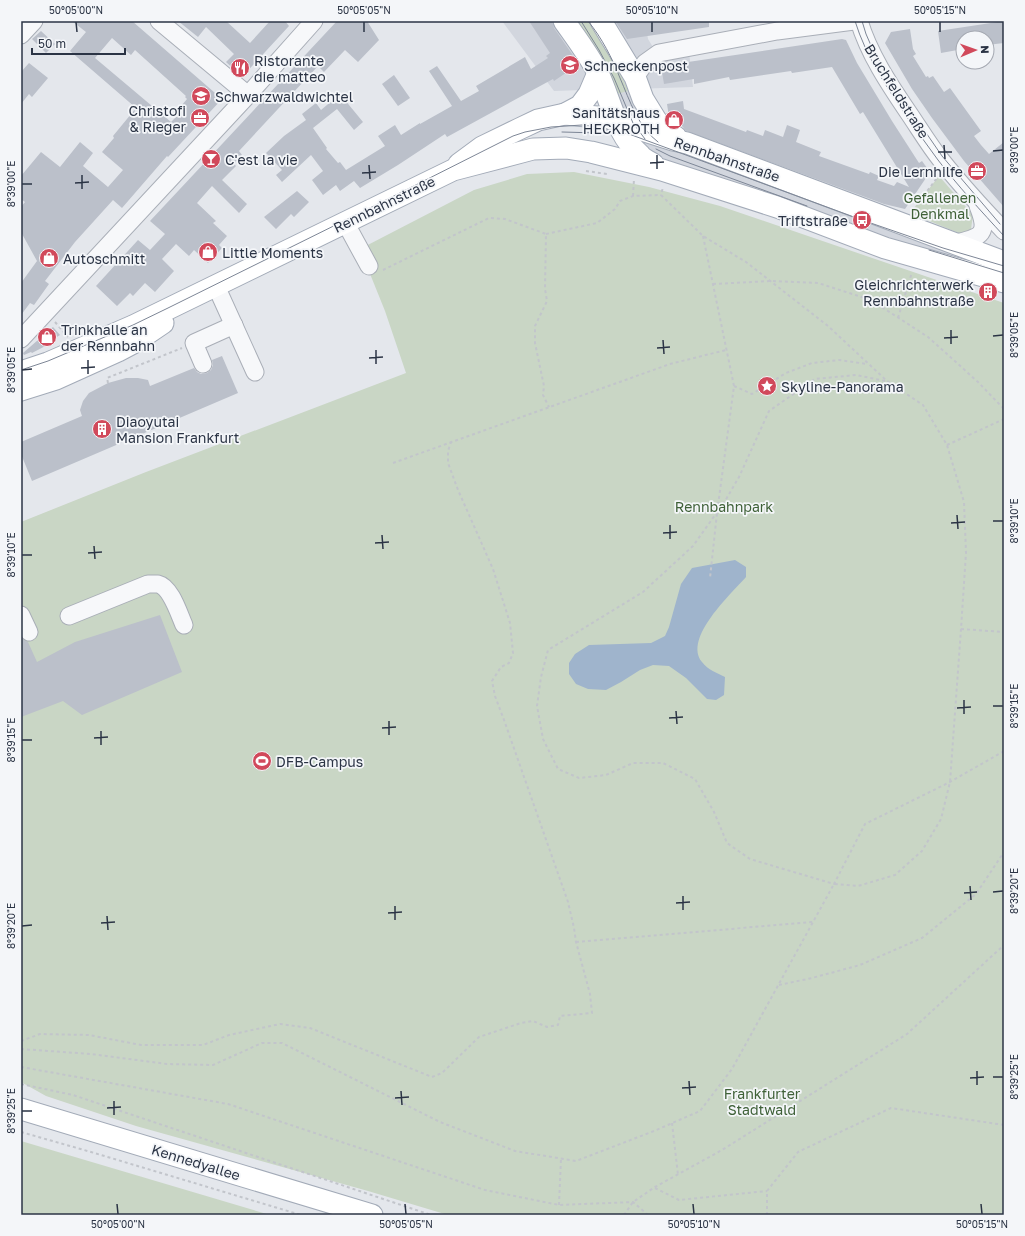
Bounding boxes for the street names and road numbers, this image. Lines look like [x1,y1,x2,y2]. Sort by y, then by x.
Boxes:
street label: Bruchfeldstraße [861,41,933,141]
street label: Rennbahnstraße [672,133,782,185]
street label: Rennbahnstraße [330,172,438,236]
street label: Kennedyallee [150,1140,242,1184]

